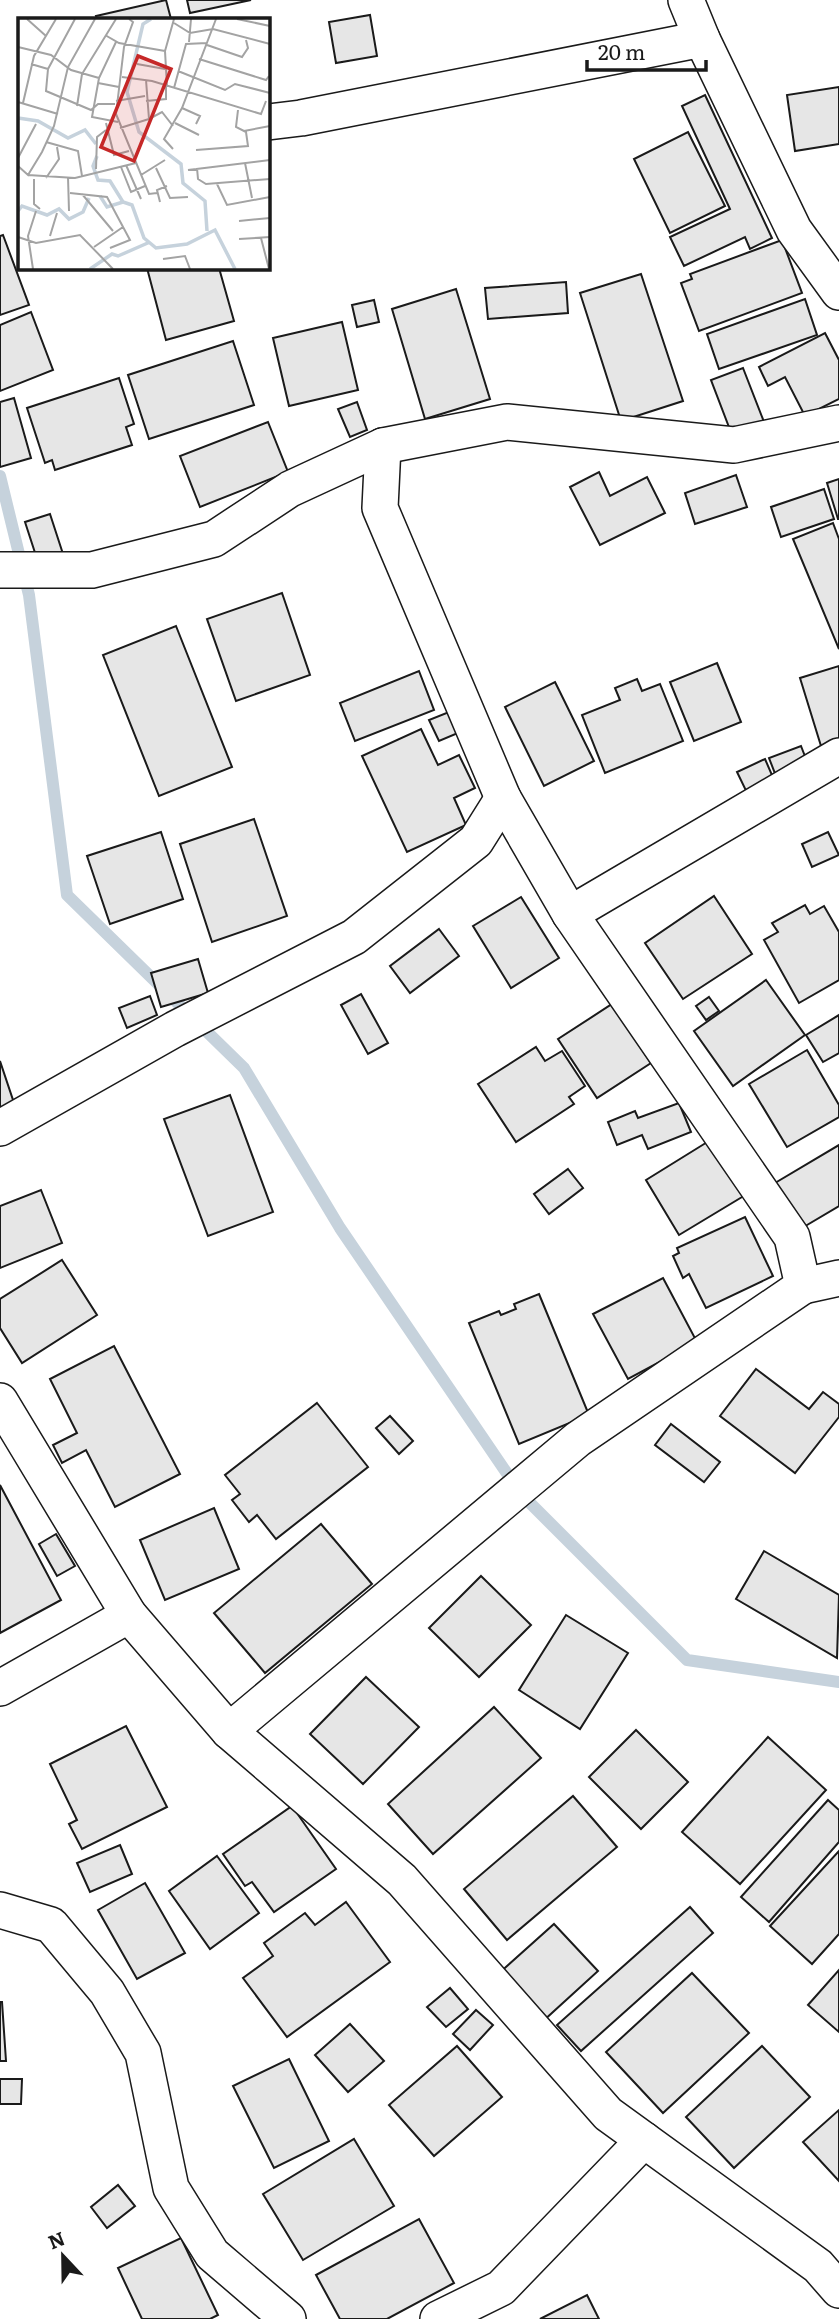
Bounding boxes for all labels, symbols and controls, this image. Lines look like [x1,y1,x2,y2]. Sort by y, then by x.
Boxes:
inset map [18,18,270,270]
scale bar [587,28,706,72]
text: 20 m [598,35,645,66]
north arrow [28,2221,98,2291]
text: N [44,2223,69,2255]

